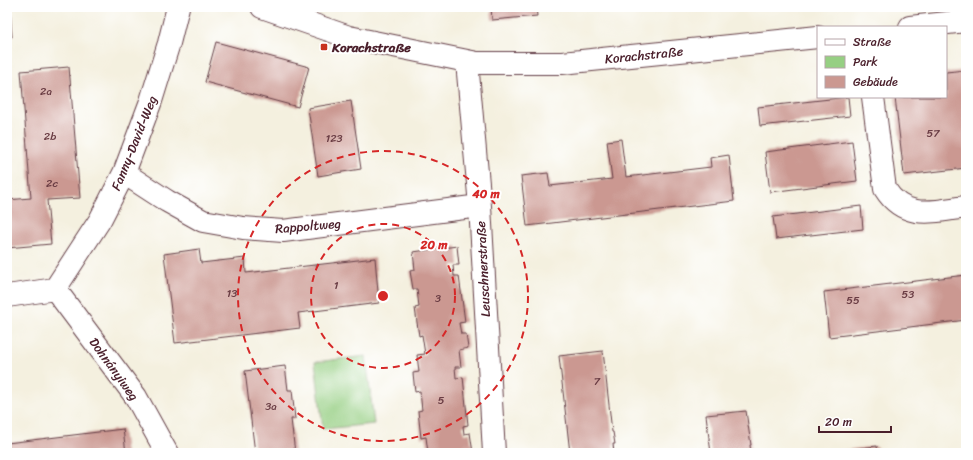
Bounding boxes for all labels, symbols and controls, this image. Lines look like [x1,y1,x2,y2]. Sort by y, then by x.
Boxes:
legend [817,26,947,98]
text: Straße [853,31,891,53]
place label: Korachstraße [331,36,411,59]
street label: Korachstraße [604,39,685,71]
marker: Korachstraße [319,42,329,52]
text: Park [853,51,878,73]
text: Gebäude [853,71,898,93]
house number: 2a [40,82,52,101]
street label: Fanny-David-Weg [104,92,164,194]
house number: 57 [926,124,940,143]
house number: 2b [44,127,56,146]
house number: 123 [325,129,343,148]
house number: 2c [46,174,58,193]
text: 40 m [471,183,500,205]
street label: Rappoltweg [274,212,342,240]
street label: Leuschnerstraße [469,220,497,318]
text: 20 m [420,234,448,256]
house number: 1 [334,276,339,295]
house number: 13 [227,284,237,303]
house number: 53 [902,285,914,304]
centre of rings [376,289,390,303]
house number: 3 [435,289,441,308]
house number: 55 [846,291,860,310]
street label: Dohnányiweg [83,332,145,406]
house number: 7 [594,372,601,391]
house number: 5 [438,391,445,410]
house number: 3a [265,397,277,416]
scale bar [819,408,891,434]
text: 20 m [825,411,852,433]

